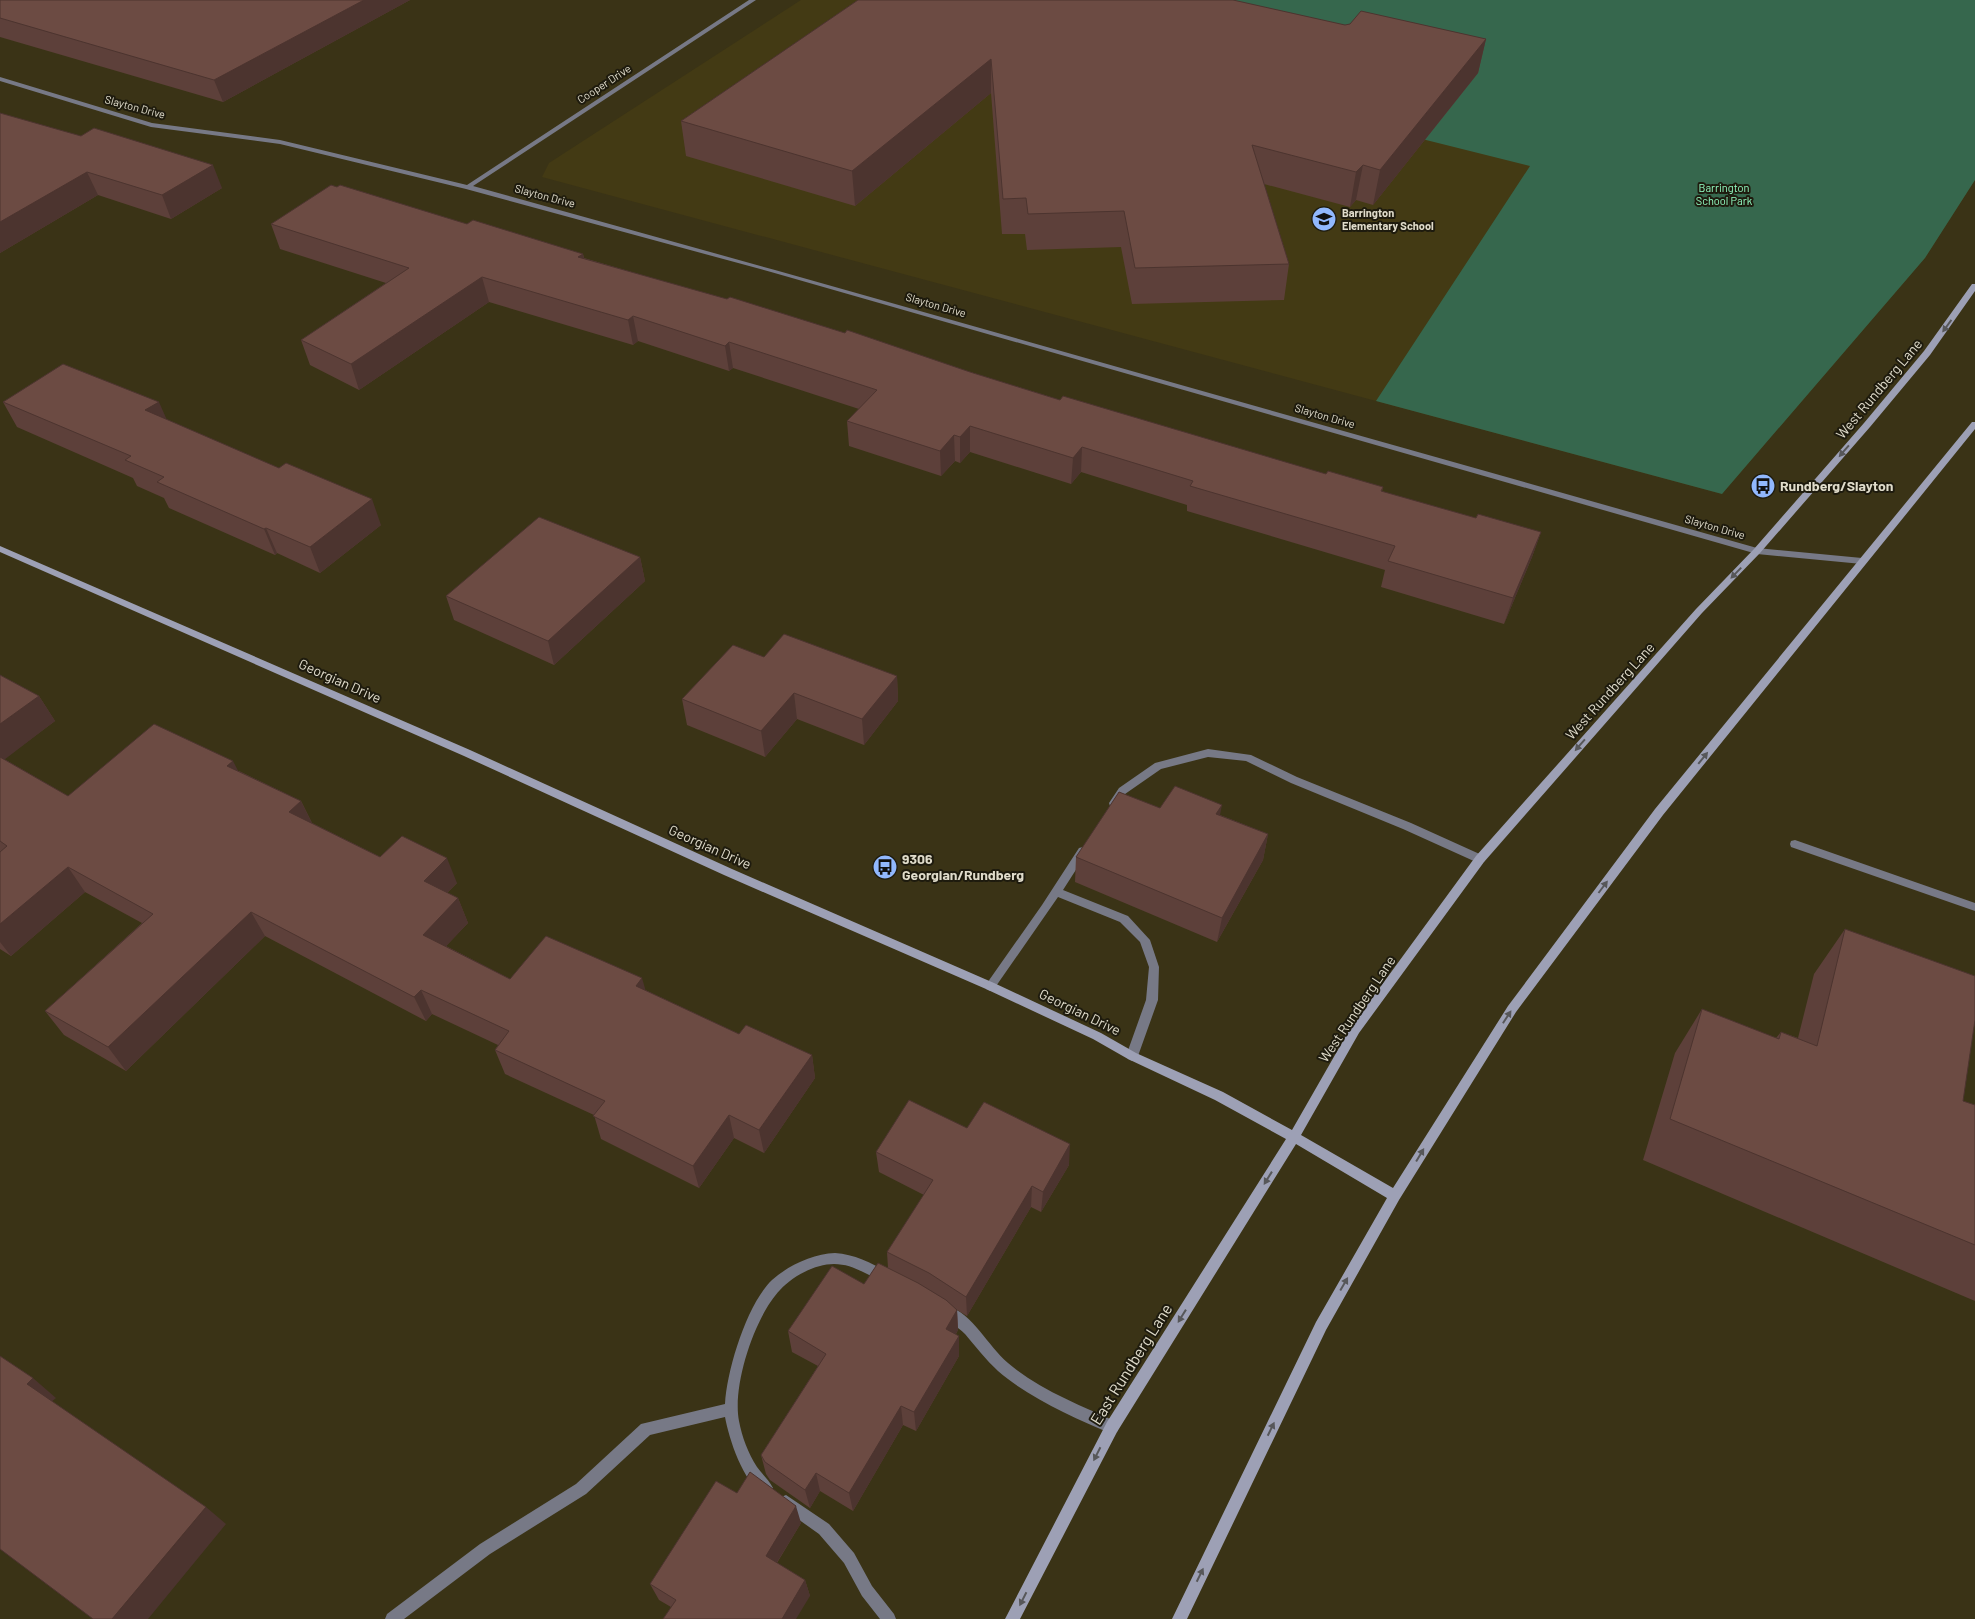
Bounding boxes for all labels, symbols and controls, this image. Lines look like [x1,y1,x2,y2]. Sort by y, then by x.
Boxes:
street label: Cooper Drive [575,61,633,106]
street label: Slayton Drive [103,92,167,121]
street label: Slayton Drive [513,181,577,210]
park label: Barrington School Park [1696,181,1753,207]
school or university icon: Barrington Elementary School [1311,206,1337,232]
place label: Barrington Elementary School [1342,206,1434,232]
street label: Slayton Drive [905,290,968,319]
one-way arrow [1942,319,1952,333]
street label: West Rundberg Lane [1832,335,1925,442]
street label: Slayton Drive [1294,401,1357,430]
one-way arrow [1838,445,1850,457]
bus stop icon: Rundberg/Slayton [1750,473,1776,499]
place label: Rundberg/Slayton [1780,477,1893,494]
street label: Slayton Drive [1684,512,1747,541]
one-way arrow [1730,566,1742,578]
street label: West Rundberg Lane [1562,639,1658,743]
street label: Georgian Drive [296,655,384,706]
one-way arrow [1574,738,1586,750]
one-way arrow [1698,752,1709,765]
street label: Georgian Drive [666,821,754,872]
place label: 9306 Georgian/Rundberg [902,850,1024,883]
bus stop icon: 9306 Georgian/Rundberg [872,854,898,880]
one-way arrow [1598,881,1609,894]
street label: West Rundberg Lane [1315,952,1399,1065]
street label: Georgian Drive [1037,985,1124,1039]
one-way arrow [1502,1011,1511,1024]
one-way arrow [1415,1148,1424,1161]
one-way arrow [1263,1171,1273,1184]
one-way arrow [1340,1276,1348,1291]
street label: East Rundberg Lane [1086,1300,1175,1428]
one-way arrow [1177,1309,1186,1322]
one-way arrow [1267,1422,1275,1436]
one-way arrow [1093,1447,1101,1462]
one-way arrow [1196,1568,1204,1582]
one-way arrow [1019,1591,1027,1606]

